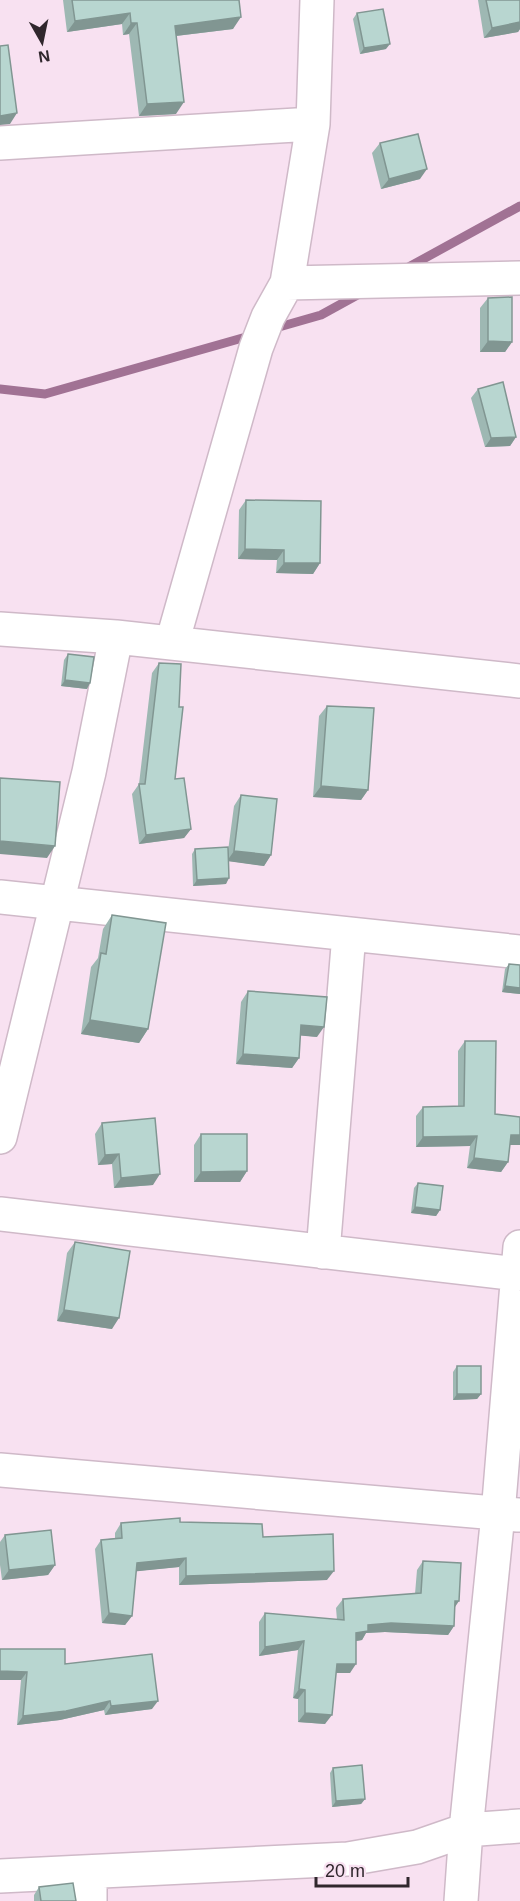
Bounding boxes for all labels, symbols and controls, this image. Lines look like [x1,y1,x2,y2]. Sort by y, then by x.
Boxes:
north arrow [12,12,72,72]
text: N [37,47,51,66]
scale bar [316,1850,408,1888]
text: 20 m [325,1861,365,1881]

